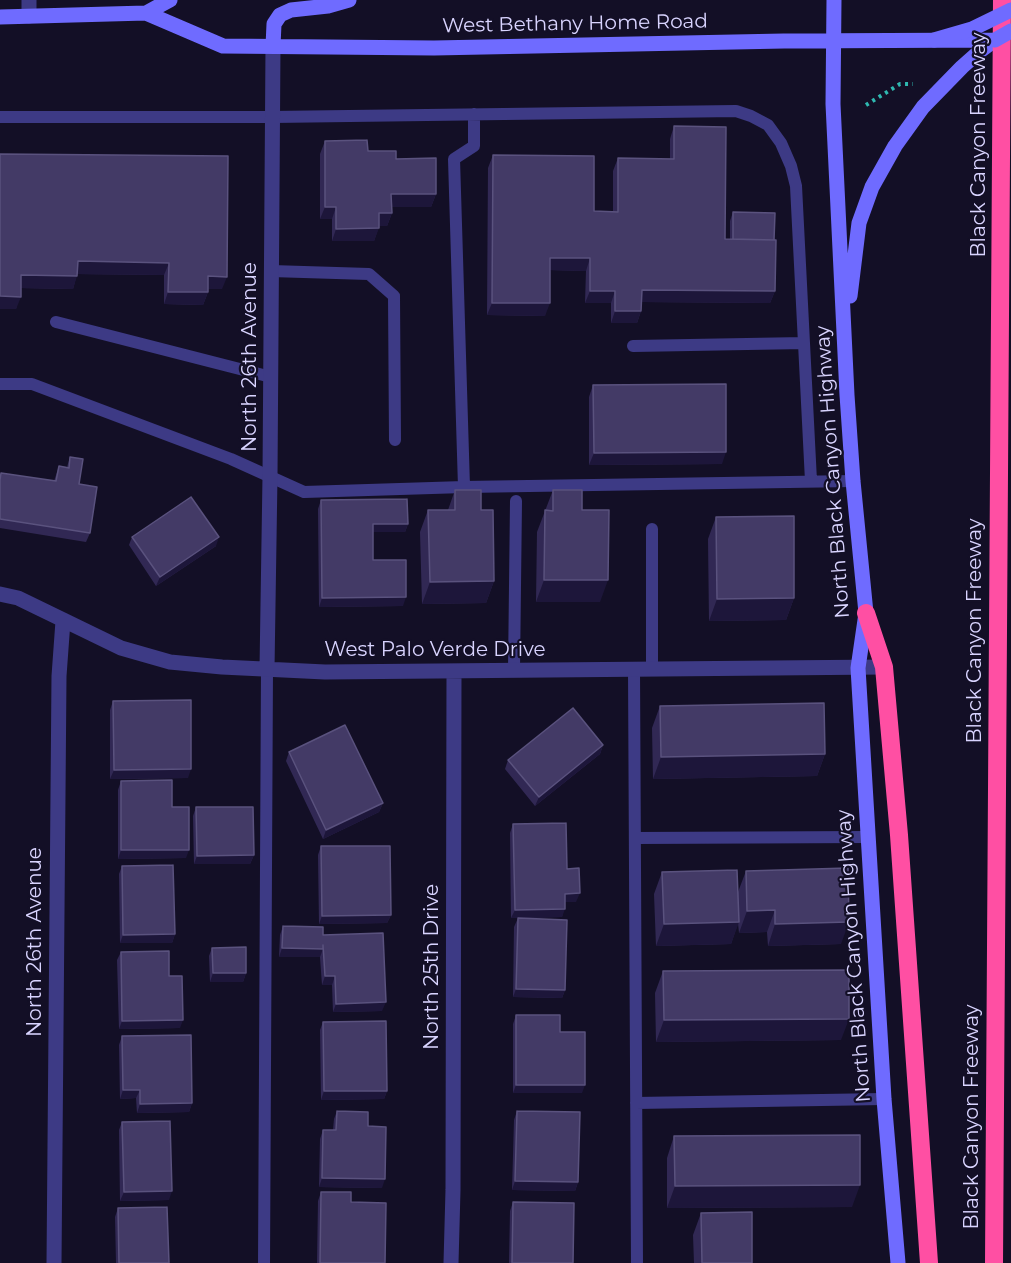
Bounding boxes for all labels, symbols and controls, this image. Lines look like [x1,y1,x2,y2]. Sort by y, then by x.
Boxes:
street label: West Bethany Home Road [442,10,708,38]
street label: Black Canyon Freeway [967,33,991,257]
street label: North 26th Avenue [238,262,262,452]
street label: North Black Canyon Highway [811,325,855,619]
street label: Black Canyon Freeway [963,519,987,743]
street label: West Palo Verde Drive [324,638,546,662]
street label: North Black Canyon Highway [832,809,876,1103]
street label: North 26th Avenue [23,847,47,1037]
street label: North 25th Drive [420,884,444,1050]
street label: Black Canyon Freeway [960,1005,984,1229]

